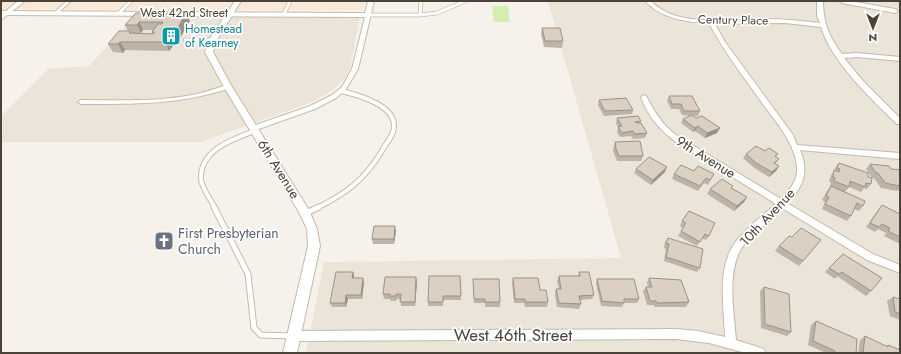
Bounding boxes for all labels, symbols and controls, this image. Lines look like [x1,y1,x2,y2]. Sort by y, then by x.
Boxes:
street label: West 42nd Street [140,4,228,22]
north arrow [853,8,893,48]
street label: Century Place [698,10,768,30]
place label: Homestead of Kearney [185,20,242,52]
building icon: Homestead of Kearney [160,25,182,47]
text: N [869,30,877,46]
street label: 9th Avenue [672,131,740,183]
street label: 6th Avenue [253,135,305,203]
street label: 10th Avenue [735,183,799,251]
place label: First Presbyterian Church [178,223,279,259]
church icon: First Presbyterian Church [153,230,175,252]
street label: West 46th Street [454,323,572,347]

